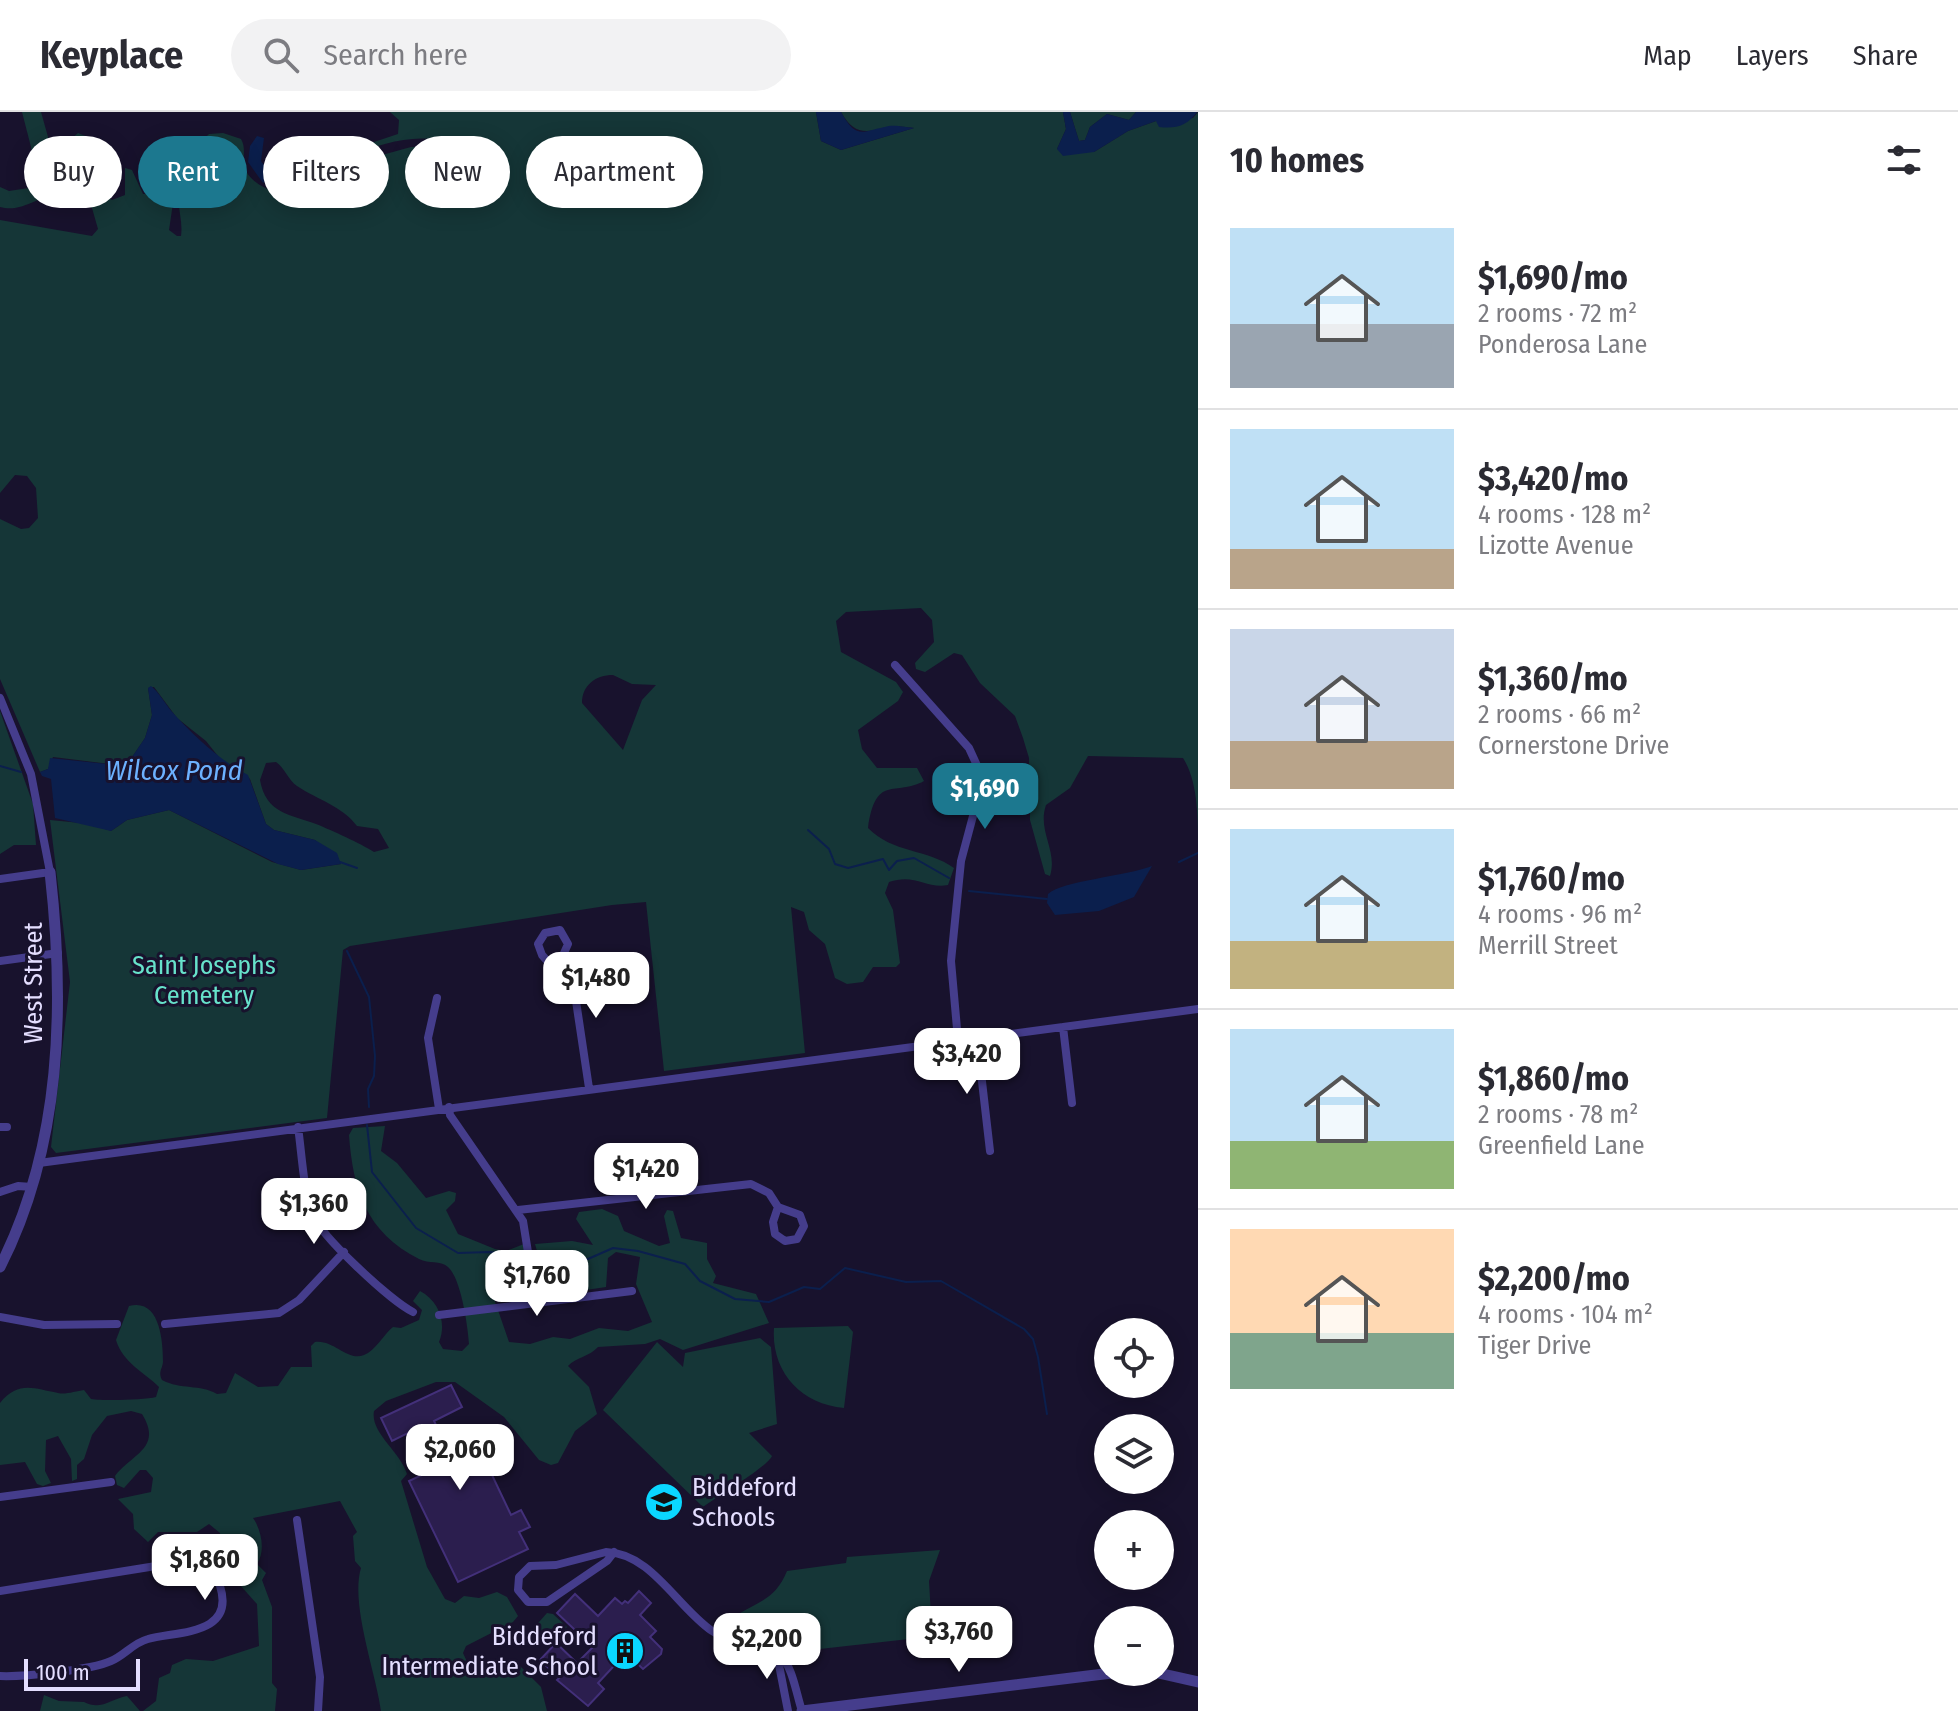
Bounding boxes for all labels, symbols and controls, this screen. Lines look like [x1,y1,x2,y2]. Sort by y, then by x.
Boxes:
search box [231,19,791,91]
text: Keyplace [40,32,183,78]
icon: search [259,33,303,77]
text: Search here [323,37,468,73]
text: Map [1643,39,1692,72]
text: Layers [1736,39,1809,72]
text: Share [1853,39,1918,72]
chip: Buy [24,136,122,208]
chip: Rent [138,136,247,208]
chip: Filters [263,136,389,208]
chip: New [405,136,510,208]
chip: Apartment [526,136,703,208]
icon: filters [1882,138,1926,182]
text: 10 homes [1230,140,1364,181]
text: $1,690/mo [1478,257,1628,298]
icon: home [1294,260,1390,356]
text: 2 rooms · 72 m² [1478,298,1637,329]
text: Ponderosa Lane [1478,329,1647,360]
text: $3,420/mo [1478,458,1628,499]
icon: home [1294,461,1390,557]
text: 4 rooms · 128 m² [1478,499,1651,530]
text: Lizotte Avenue [1478,530,1634,561]
text: $1,360/mo [1478,658,1628,699]
icon: home [1294,661,1390,757]
text: 2 rooms · 66 m² [1478,699,1641,730]
text: Cornerstone Drive [1478,730,1669,761]
water label: Wilcox Pond [105,754,243,787]
pin: $1,690 [920,763,1050,831]
text: $1,690 [950,773,1020,804]
text: $1,760/mo [1478,858,1625,899]
icon: home [1294,861,1390,957]
text: 4 rooms · 96 m² [1478,899,1642,930]
street label: West Street [18,922,49,1044]
text: Merrill Street [1478,930,1618,961]
park label: Saint Josephs Cemetery [132,950,276,1011]
pin: $1,480 [531,952,661,1020]
text: $1,480 [561,962,631,993]
pin: $3,420 [902,1028,1032,1096]
text: $3,420 [932,1038,1002,1069]
text: $1,860/mo [1478,1058,1629,1099]
icon: home [1294,1061,1390,1157]
text: 2 rooms · 78 m² [1478,1099,1639,1130]
text: Greenfield Lane [1478,1130,1644,1161]
pin: $1,420 [581,1143,711,1211]
text: $1,420 [612,1153,680,1184]
pin: $1,360 [249,1178,379,1246]
text: $1,360 [279,1188,349,1219]
pin: $1,760 [472,1250,602,1318]
text: $2,200/mo [1478,1258,1630,1299]
text: $1,760 [503,1260,571,1291]
icon: home [1294,1261,1390,1357]
text: 4 rooms · 104 m² [1478,1299,1653,1330]
map controls [1094,1318,1174,1686]
button: locate [1094,1318,1174,1398]
text: Tiger Drive [1478,1330,1591,1361]
button: layers [1094,1414,1174,1494]
pin: $2,060 [395,1424,525,1492]
text: $2,060 [424,1434,496,1465]
place label: Biddeford Schools [692,1472,797,1533]
school or university icon: Biddeford Schools [643,1481,685,1523]
button: + [1094,1510,1174,1590]
pin: $1,860 [140,1534,270,1602]
text: $1,860 [170,1544,240,1575]
pin: $3,760 [894,1606,1024,1674]
button: − [1094,1606,1174,1686]
pin: $2,200 [702,1613,832,1681]
text: $3,760 [924,1616,994,1647]
place label: Biddeford Intermediate School [381,1621,597,1682]
text: $2,200 [731,1623,803,1654]
building icon: Biddeford Intermediate School [604,1630,646,1672]
scale bar [24,1655,140,1691]
text: 100 m [36,1659,90,1686]

